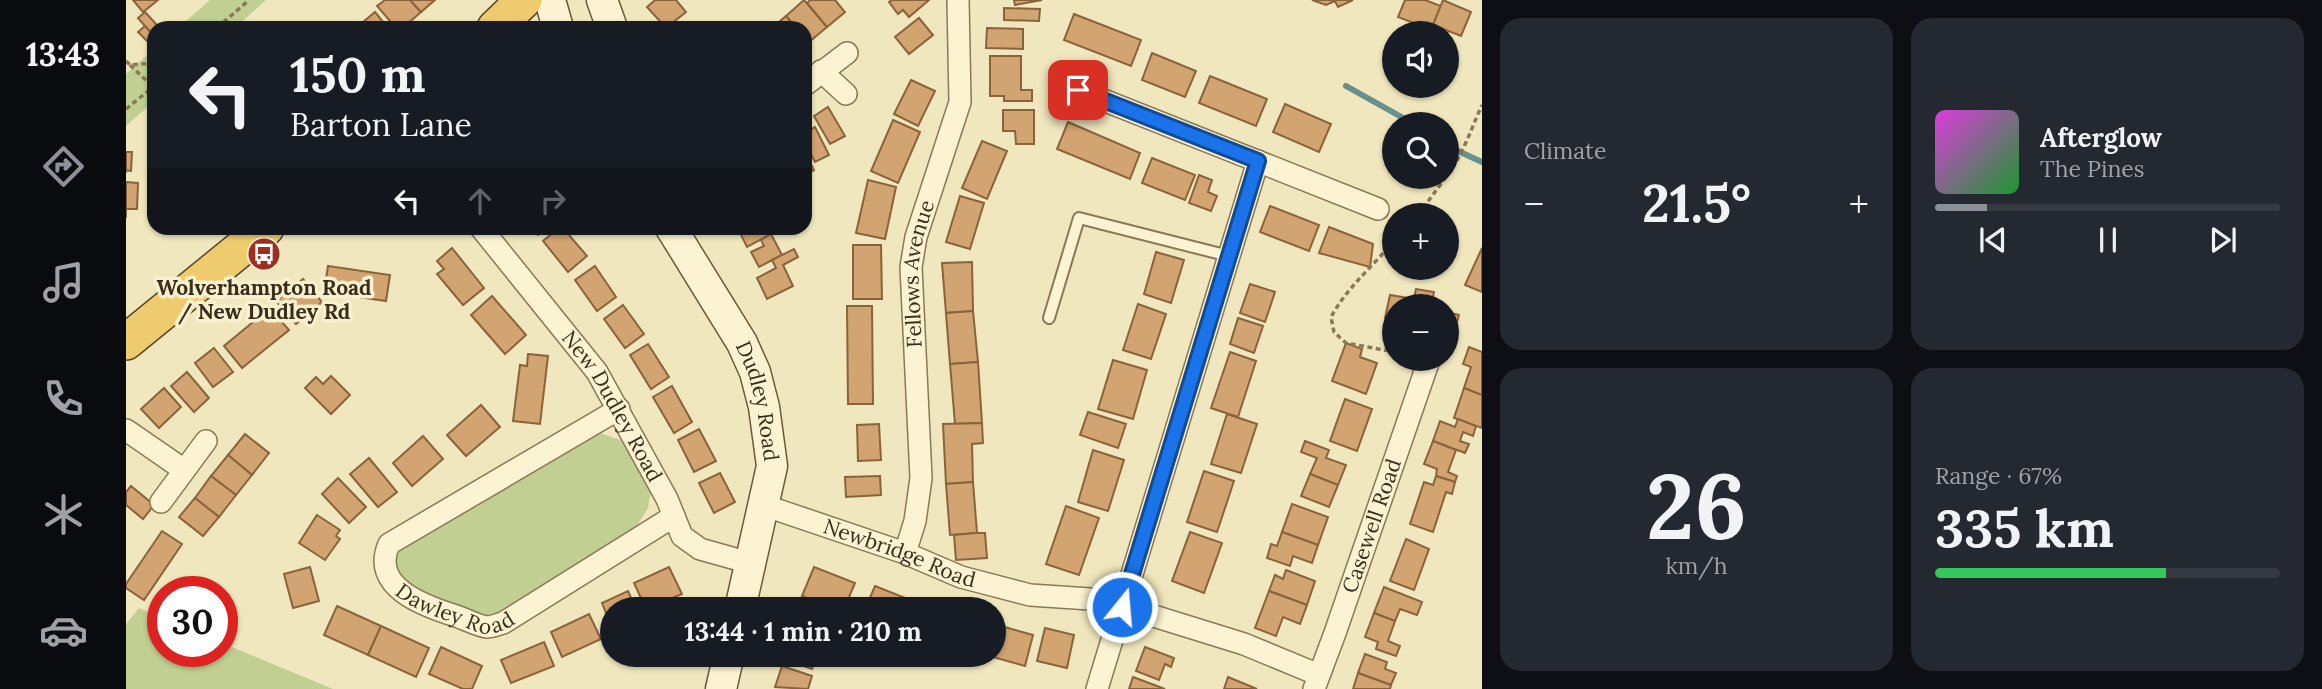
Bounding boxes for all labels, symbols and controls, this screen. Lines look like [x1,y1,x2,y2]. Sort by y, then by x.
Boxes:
map controls [1382,21,1459,371]
button: sound [1382,21,1459,98]
text: 13:43 [26,34,100,75]
text: 150 m [290,43,426,105]
icon: left [175,49,266,140]
pin [1048,60,1108,120]
icon: arrive [1059,71,1097,109]
text: Barton Lane [290,104,472,145]
button: search [1382,112,1459,189]
text: Afterglow [2040,121,2162,154]
text: Climate [1524,136,1606,165]
icon: directions [39,142,88,191]
text: The Pines [2040,154,2145,183]
text: 21.5° [1642,170,1751,236]
text: − [1524,180,1544,228]
text: + [1849,180,1869,228]
icon: left [388,182,426,220]
icon: ahead [461,182,499,220]
icon: right [534,182,572,220]
street label: Fellows Avenue [897,196,940,349]
button: + [1382,203,1459,280]
icon: previous [1974,221,2012,259]
icon: pause [2089,221,2127,259]
icon: next [2204,221,2242,259]
bus stop icon: Wolverhampton Road / New Dudley Rd [245,235,283,273]
icon: music [39,258,88,307]
place label: Wolverhampton Road / New Dudley Rd [156,274,372,325]
button: − [1382,294,1459,371]
street label: New Dudley Road [556,325,669,486]
street label: Dudley Road [730,337,785,463]
icon: phone [39,374,88,423]
text: 26 [1646,447,1747,564]
street label: Casewell Road [1336,455,1407,597]
text: Range · 67% [1935,461,2062,490]
icon: climate [39,490,88,539]
text: 335 km [1935,495,2114,561]
street label: Newbridge Road [820,512,979,593]
text: km/h [1665,551,1728,580]
position arrow [1085,570,1159,644]
speed limit sign: 30 [147,576,238,667]
street label: Dawley Road [390,577,519,641]
icon: car [39,606,88,655]
text: 13:44 · 1 min · 210 m [684,615,922,648]

